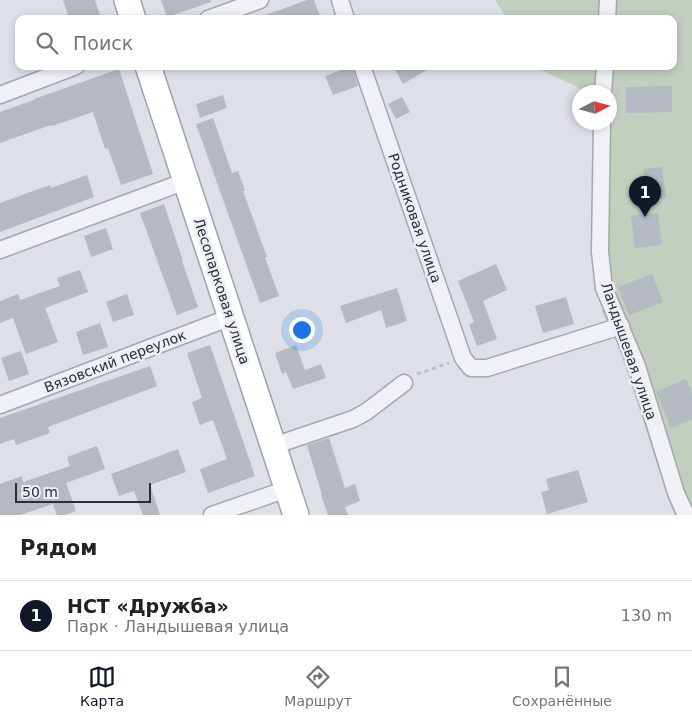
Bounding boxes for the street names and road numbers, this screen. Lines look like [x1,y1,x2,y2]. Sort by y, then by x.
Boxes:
street label: Родниковая улица [385,151,445,285]
street label: Лесопарковая улица [191,216,253,366]
street label: Ландышевая улица [598,280,660,422]
street label: Вязовский переулок [42,327,188,395]

